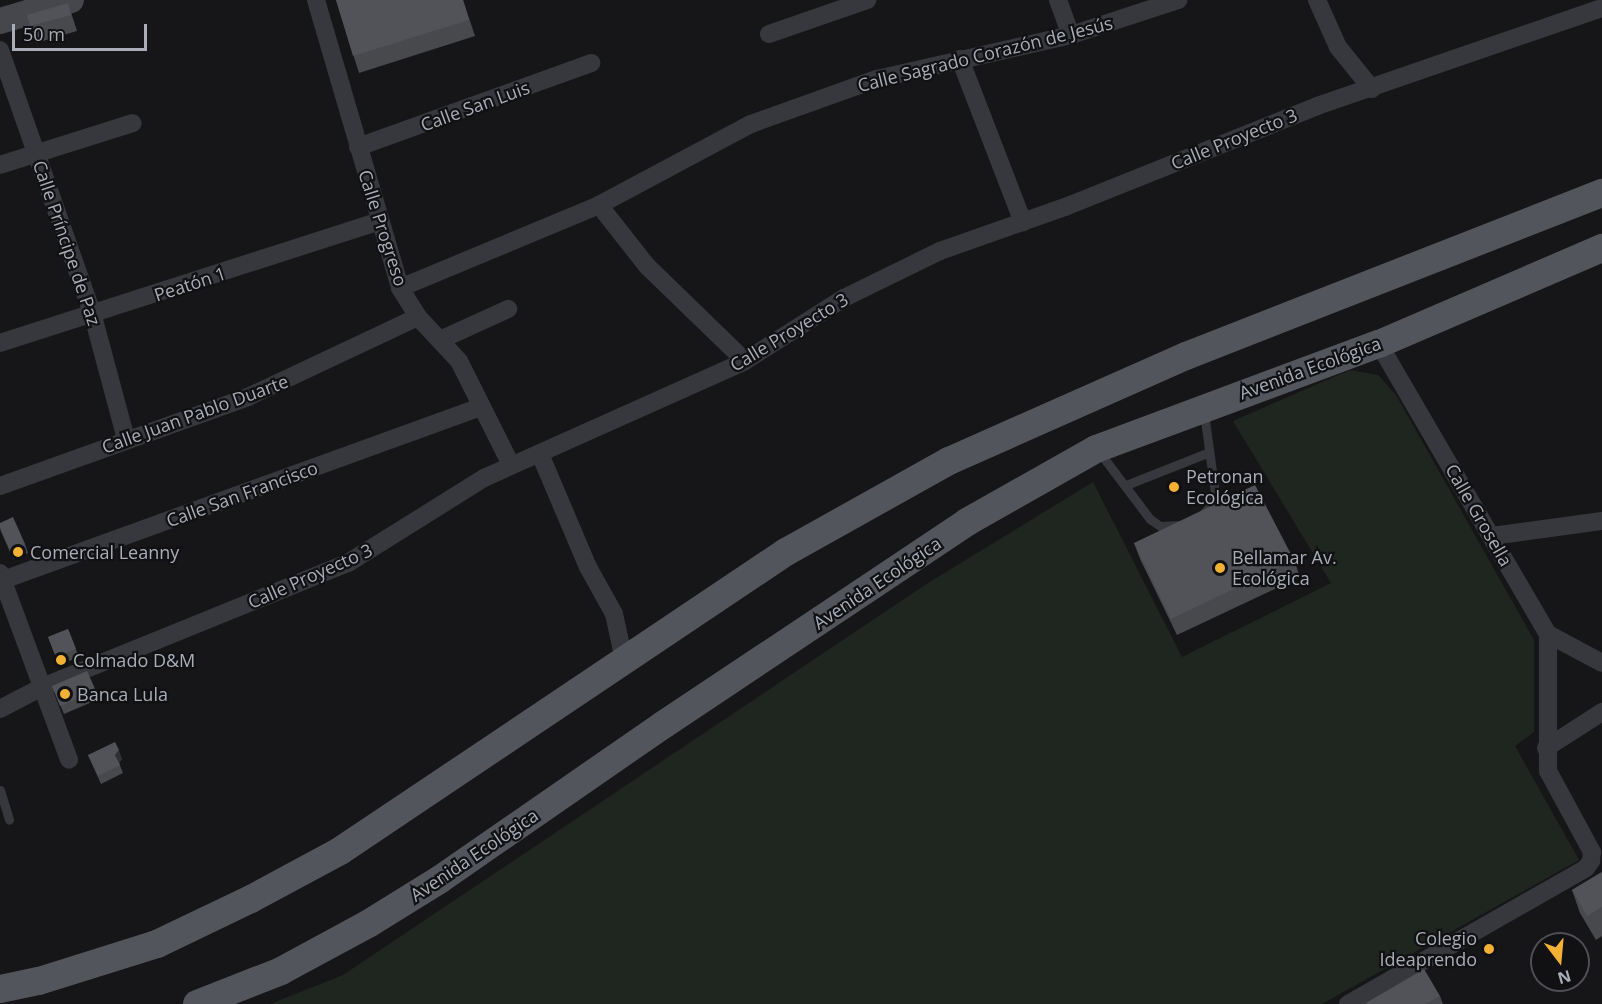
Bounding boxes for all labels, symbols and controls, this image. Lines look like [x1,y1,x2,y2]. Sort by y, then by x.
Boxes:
scale bar [15,12,150,50]
street label: Calle Sagrado Corazón de Jesús [855,12,1115,96]
text: 50 m [23,22,65,46]
street label: Calle San Luis [418,76,532,136]
street label: Calle Proyecto 3 [1168,104,1300,174]
street label: Calle Príncipe de Paz [29,158,105,328]
street label: Calle Progreso [354,167,412,289]
street label: Peatón 1 [151,262,229,306]
street label: Calle Proyecto 3 [726,288,852,376]
street label: Avenida Ecológica [1236,332,1384,404]
street label: Calle Juan Pablo Duarte [99,370,291,458]
street label: Calle San Francisco [163,457,321,531]
street label: Calle Grosella [1441,460,1517,570]
place label: Petronan Ecológica [1186,466,1264,508]
marker: Petronan Ecológica [1167,480,1181,494]
street label: Avenida Ecológica [809,532,945,634]
street label: Calle Proyecto 3 [244,539,376,613]
place label: Comercial Leanny [30,541,179,563]
marker: Comercial Leanny [11,545,25,559]
place label: Bellamar Av. Ecológica [1232,547,1337,590]
marker: Bellamar Av. Ecológica [1213,561,1227,575]
place label: Colmado D&M [73,649,195,671]
marker: Colmado D&M [54,653,68,667]
place label: Banca Lula [77,683,168,705]
marker: Banca Lula [58,687,72,701]
street label: Avenida Ecológica [406,804,542,906]
place label: Colegio Ideaprendo [1379,928,1477,970]
north arrow [1530,932,1590,992]
marker: Colegio Ideaprendo [1482,942,1496,956]
text: N [1555,965,1574,990]

